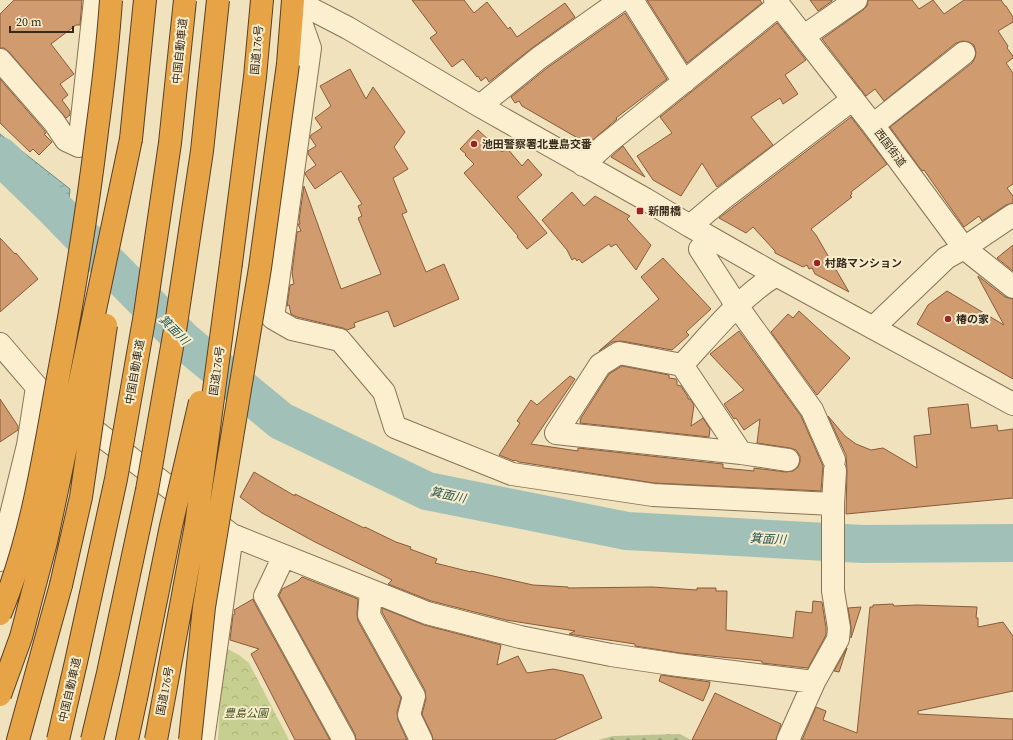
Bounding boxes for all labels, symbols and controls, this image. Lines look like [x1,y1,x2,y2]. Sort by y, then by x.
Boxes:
scale bar [10,8,73,34]
text: 20 m [16,14,42,30]
street label: 中国自動車道 [169,17,191,85]
street label: 国道176号 [247,25,267,75]
street label: 西国街道 [871,126,909,170]
place label: 池田警察署北豊島交番 [482,137,592,152]
marker: 池田警察署北豊島交番 [469,139,479,149]
place label: 新開橋 [648,204,681,219]
marker: 新開橋 [635,206,645,216]
place label: 村路マンション [825,256,902,271]
marker: 村路マンション [812,258,822,268]
water label: 箕面川 [156,312,194,350]
place label: 椿の家 [956,312,989,327]
marker: 椿の家 [943,314,953,324]
street label: 中国自動車道 [122,338,148,406]
street label: 国道176号 [206,345,228,397]
water label: 箕面川 [429,483,469,507]
water label: 箕面川 [750,530,788,548]
street label: 中国自動車道 [55,656,85,724]
street label: 国道176号 [153,665,177,717]
park label: 豊島公園 [224,706,270,721]

